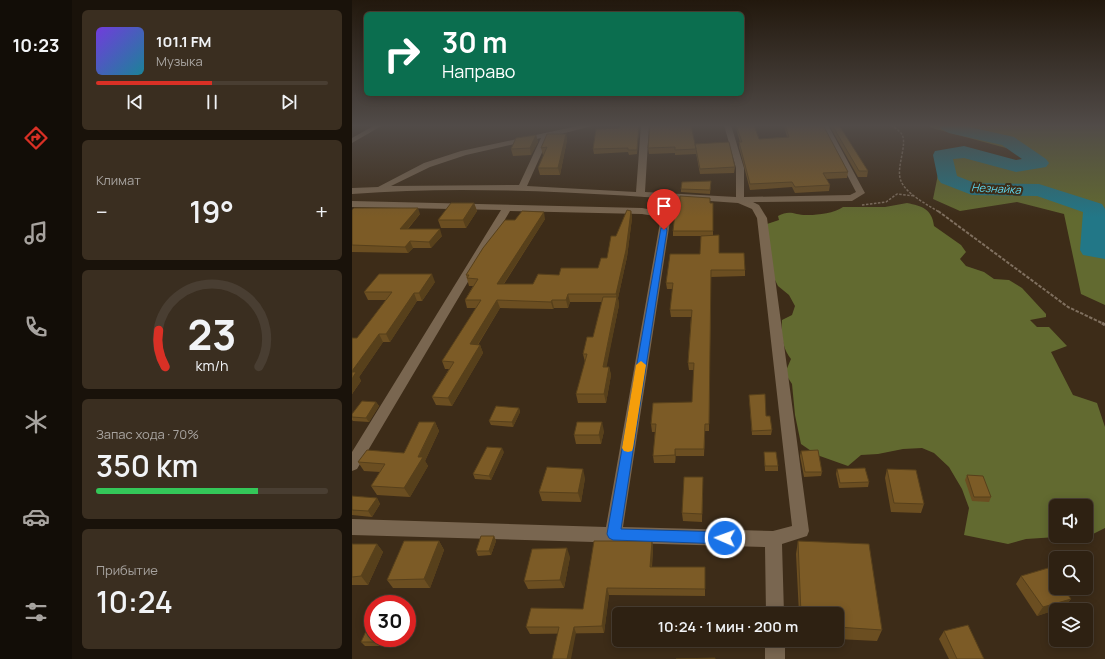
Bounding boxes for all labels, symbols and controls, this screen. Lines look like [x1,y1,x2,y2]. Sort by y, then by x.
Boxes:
text: 30 m [442,23,507,61]
icon: right [376,28,428,80]
text: 101.1 FM [156,31,211,52]
text: 10:23 [12,33,60,57]
text: Музыка [156,52,203,70]
text: Направо [442,59,516,83]
icon: previous [124,91,146,113]
icon: pause [201,91,223,113]
icon: next [278,91,300,113]
icon: directions [22,124,50,152]
text: Климат [96,171,141,189]
water label: Незнайка [971,179,1022,197]
pin [647,189,681,230]
text: 19° [189,191,234,232]
icon: arrive [653,195,675,217]
text: − [96,197,108,227]
text: + [315,197,328,227]
icon: music [22,219,50,247]
text: 23 [188,306,236,362]
icon: phone [22,313,50,341]
text: km/h [195,356,229,375]
icon: climate [22,408,50,436]
text: Запас хода · 70% [96,425,199,443]
text: 350 km [96,445,198,486]
map controls [1049,499,1093,647]
button: sound [1049,499,1093,543]
icon: car [22,503,50,531]
position arrow [704,517,746,559]
button: search [1049,551,1093,595]
text: Прибытие [96,561,158,579]
text: 10:24 [96,581,173,622]
speed limit sign: 30 [364,595,416,647]
icon: filters [22,598,50,626]
button: layers [1049,603,1093,647]
text: 10:24 · 1 мин · 200 m [658,616,798,637]

